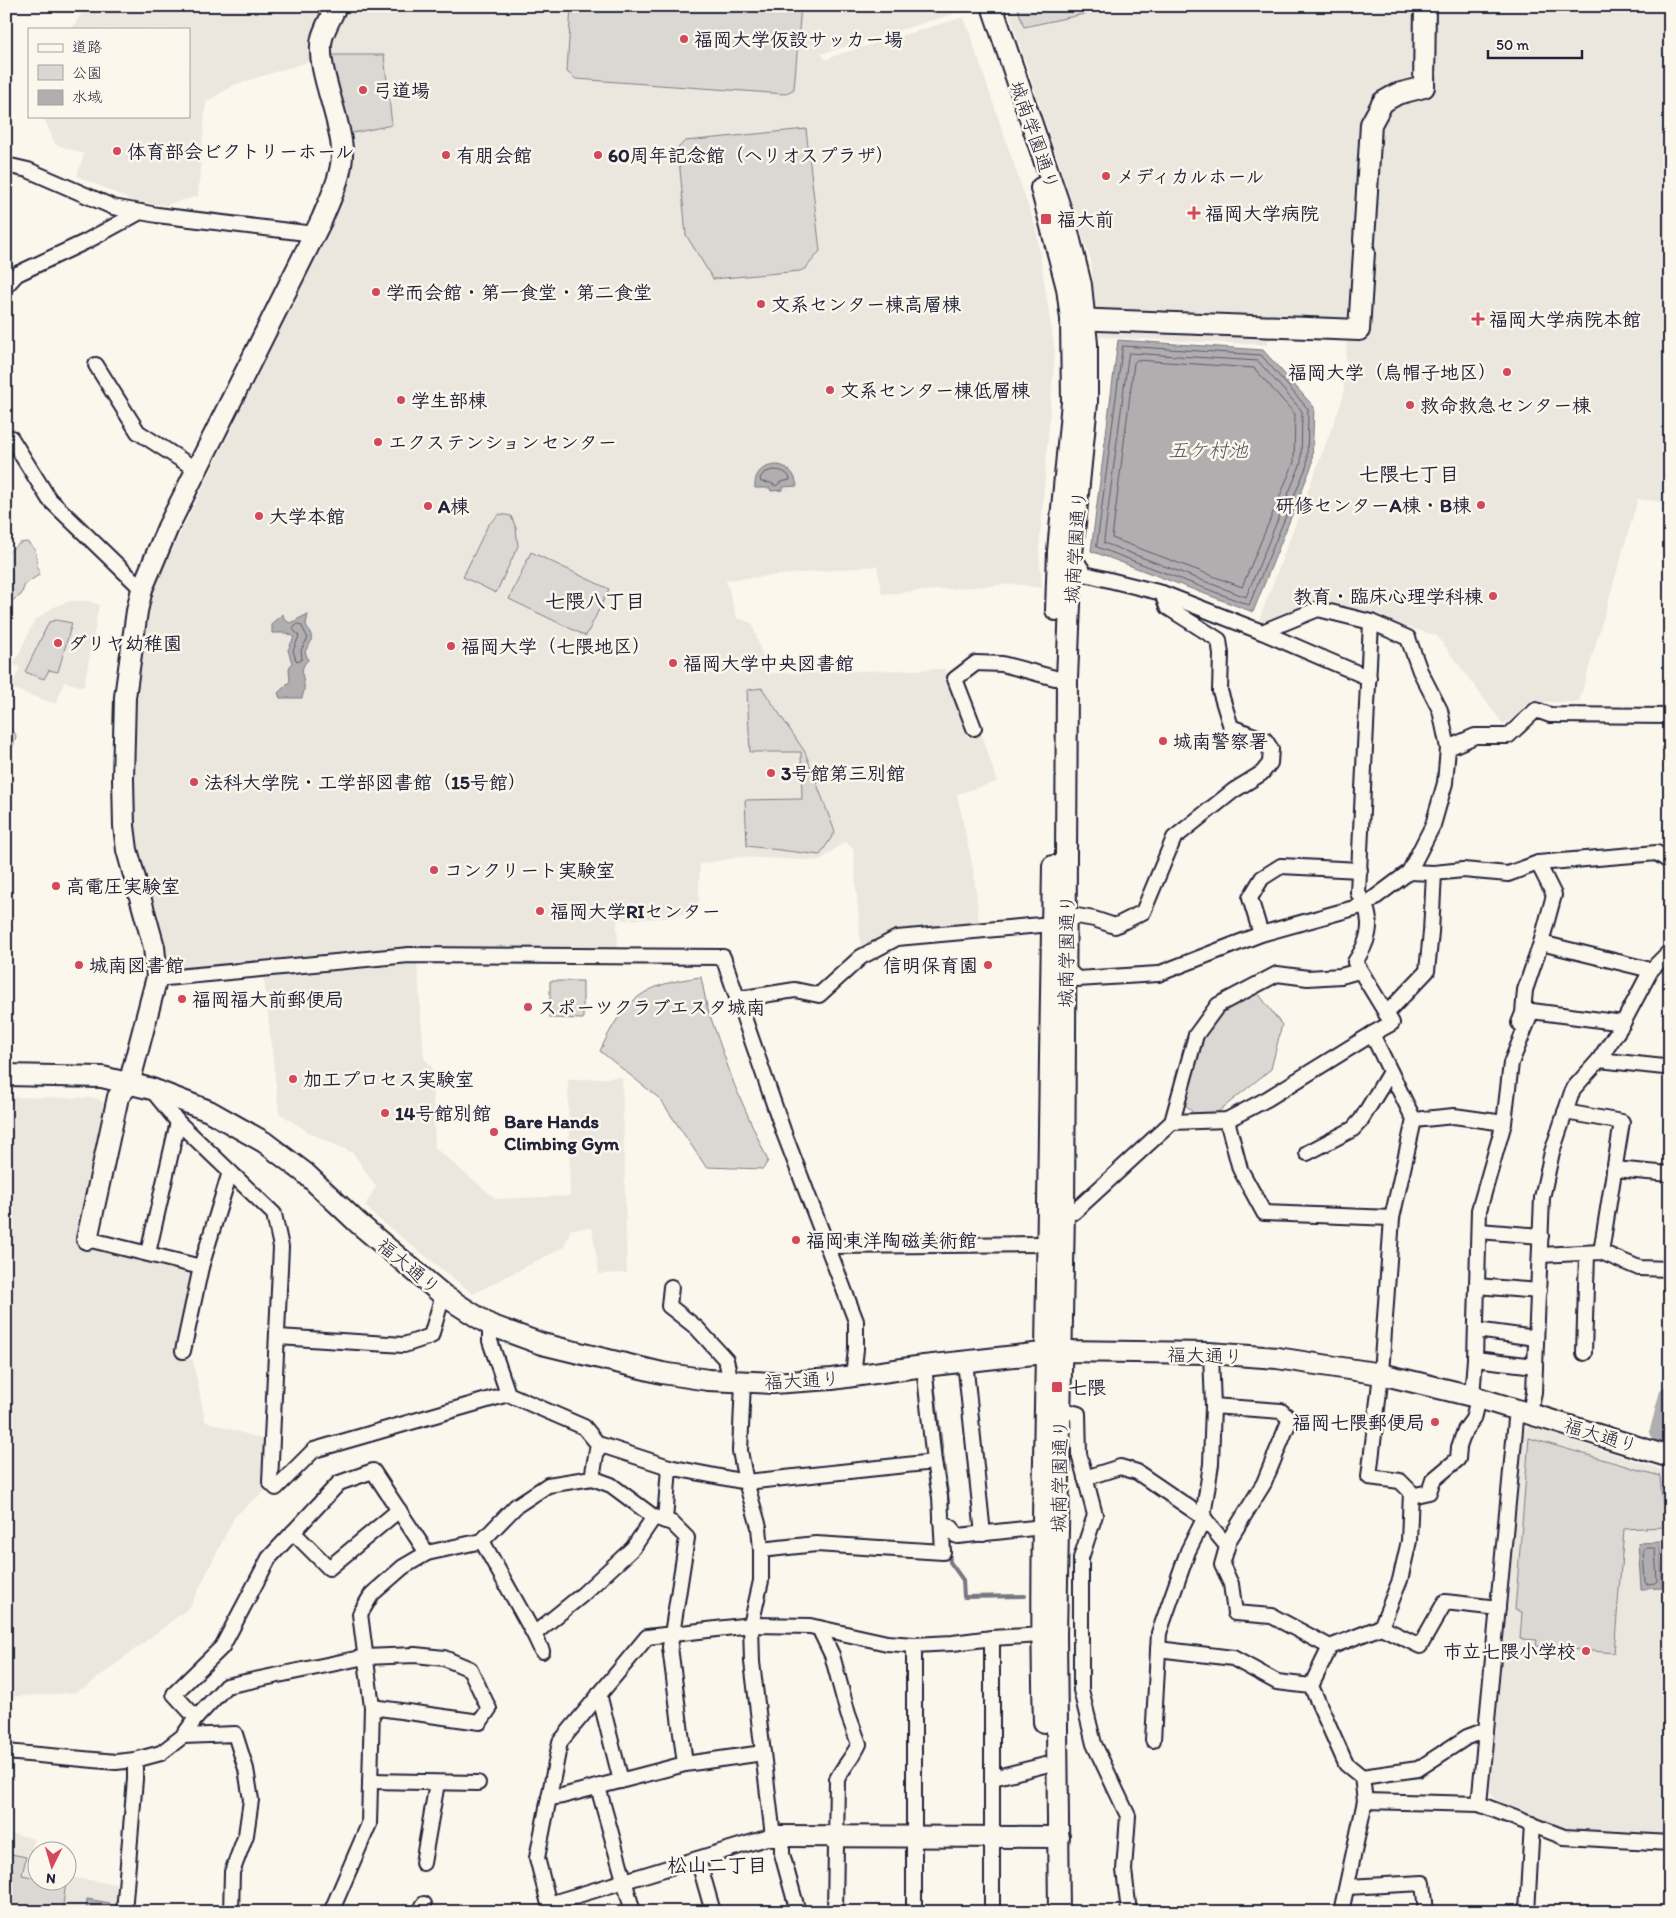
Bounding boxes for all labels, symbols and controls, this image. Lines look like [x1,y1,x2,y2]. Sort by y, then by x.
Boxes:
legend [28,28,190,118]
place label: 福岡大学仮設サッカー場 [694,28,903,51]
scale bar [1488,28,1582,60]
marker: 福岡大学仮設サッカー場 [678,33,690,45]
text: 50 m [1496,36,1529,54]
text: 道路 [72,38,102,56]
text: 公園 [72,64,102,82]
street label: 城南学園通り [1005,78,1064,193]
place label: 弓道場 [373,79,430,102]
marker: 弓道場 [357,84,369,96]
text: 水域 [72,88,102,106]
place label: 体育部会ビクトリーホール [127,140,354,163]
place label: 有朋会館 [456,144,532,167]
place label: 60周年記念館（ヘリオスプラザ） [608,144,895,167]
marker: 体育部会ビクトリーホール [111,145,123,157]
marker: 有朋会館 [440,149,452,161]
marker: 60周年記念館（ヘリオスプラザ） [592,149,604,161]
place label: メディカルホール [1116,165,1265,188]
marker: メディカルホール [1100,170,1112,182]
place label: 福岡大学病院 [1205,202,1319,225]
marker: 福岡大学病院 [1187,206,1201,220]
place label: 福大前 [1057,208,1114,231]
marker: 福大前 [1039,212,1053,226]
place label: 学而会館・第一食堂・第二食堂 [386,281,652,304]
marker: 学而会館・第一食堂・第二食堂 [370,286,382,298]
place label: 文系センター棟高層棟 [771,293,961,316]
marker: 文系センター棟高層棟 [755,298,767,310]
place label: 福岡大学病院本館 [1489,308,1641,331]
marker: 福岡大学病院本館 [1471,312,1485,326]
place label: 福岡大学（烏帽子地区） [1288,361,1497,384]
marker: 福岡大学（烏帽子地区） [1501,366,1513,378]
place label: 文系センター棟低層棟 [840,379,1030,402]
marker: 文系センター棟低層棟 [824,384,836,396]
place label: 学生部棟 [411,389,487,412]
marker: 学生部棟 [395,394,407,406]
place label: 救命救急センター棟 [1420,394,1591,417]
marker: 救命救急センター棟 [1404,399,1416,411]
place label: エクステンションセンター [388,431,617,454]
marker: エクステンションセンター [372,436,384,448]
water label: 五ケ村池 [1168,438,1249,462]
district label: 七隈七丁目 [1359,462,1459,486]
street label: 城南学園通り [1060,489,1091,605]
place label: 研修センターA棟・B棟 [1276,494,1471,517]
place label: A棟 [437,495,469,518]
marker: 研修センターA棟・B棟 [1475,499,1487,511]
marker: A棟 [422,500,434,512]
place label: 大学本館 [269,505,345,528]
marker: 大学本館 [253,510,265,522]
place label: 教育・臨床心理学科棟 [1293,585,1483,608]
district label: 七隈八丁目 [545,589,645,613]
marker: 教育・臨床心理学科棟 [1487,590,1499,602]
place label: ダリヤ幼稚園 [68,632,182,655]
place label: 福岡大学（七隈地区） [461,635,651,658]
marker: ダリヤ幼稚園 [52,637,64,649]
marker: 福岡大学（七隈地区） [445,640,457,652]
place label: 福岡大学中央図書館 [683,652,854,675]
marker: 福岡大学中央図書館 [667,657,679,669]
place label: 城南警察署 [1173,730,1268,753]
marker: 城南警察署 [1157,735,1169,747]
place label: 3号館第三別館 [781,762,905,785]
marker: 3号館第三別館 [765,767,777,779]
place label: 法科大学院・工学部図書館（15号館） [204,771,527,794]
marker: 法科大学院・工学部図書館（15号館） [188,776,200,788]
place label: コンクリート実験室 [444,859,615,882]
marker: コンクリート実験室 [428,864,440,876]
place label: 高電圧実験室 [66,875,180,898]
marker: 高電圧実験室 [50,880,62,892]
street label: 城南学園通り [1054,894,1079,1008]
place label: 福岡大学RIセンター [550,900,721,923]
marker: 福岡大学RIセンター [534,905,546,917]
place label: 城南図書館 [89,954,184,977]
place label: 信明保育園 [883,954,978,977]
marker: 城南図書館 [73,959,85,971]
marker: 信明保育園 [982,959,994,971]
place label: 福岡福大前郵便局 [192,988,344,1011]
marker: 福岡福大前郵便局 [176,993,188,1005]
place label: スポーツクラブエスタ城南 [538,996,765,1019]
marker: スポーツクラブエスタ城南 [522,1001,534,1013]
place label: 加工プロセス実験室 [303,1068,474,1091]
marker: 加工プロセス実験室 [287,1073,299,1085]
place label: 14号館別館 [395,1102,491,1125]
marker: 14号館別館 [379,1107,391,1119]
place label: Bare Hands Climbing Gym [504,1110,619,1155]
marker: Bare Hands Climbing Gym [488,1126,500,1138]
place label: 福岡東洋陶磁美術館 [806,1229,977,1252]
street label: 福大通り [372,1233,445,1300]
marker: 福岡東洋陶磁美術館 [790,1234,802,1246]
street label: 福大通り [1167,1343,1243,1368]
street label: 福大通り [763,1367,841,1394]
place label: 七隈 [1068,1376,1106,1399]
marker: 七隈 [1050,1380,1064,1394]
place label: 福岡七隈郵便局 [1292,1411,1425,1434]
street label: 福大通り [1561,1413,1641,1458]
marker: 福岡七隈郵便局 [1429,1416,1441,1428]
street label: 城南学園通り [1047,1419,1072,1533]
place label: 市立七隈小学校 [1443,1640,1576,1663]
marker: 市立七隈小学校 [1580,1645,1592,1657]
north arrow [28,1840,78,1890]
district label: 松山二丁目 [667,1853,767,1877]
text: N [45,1870,56,1887]

